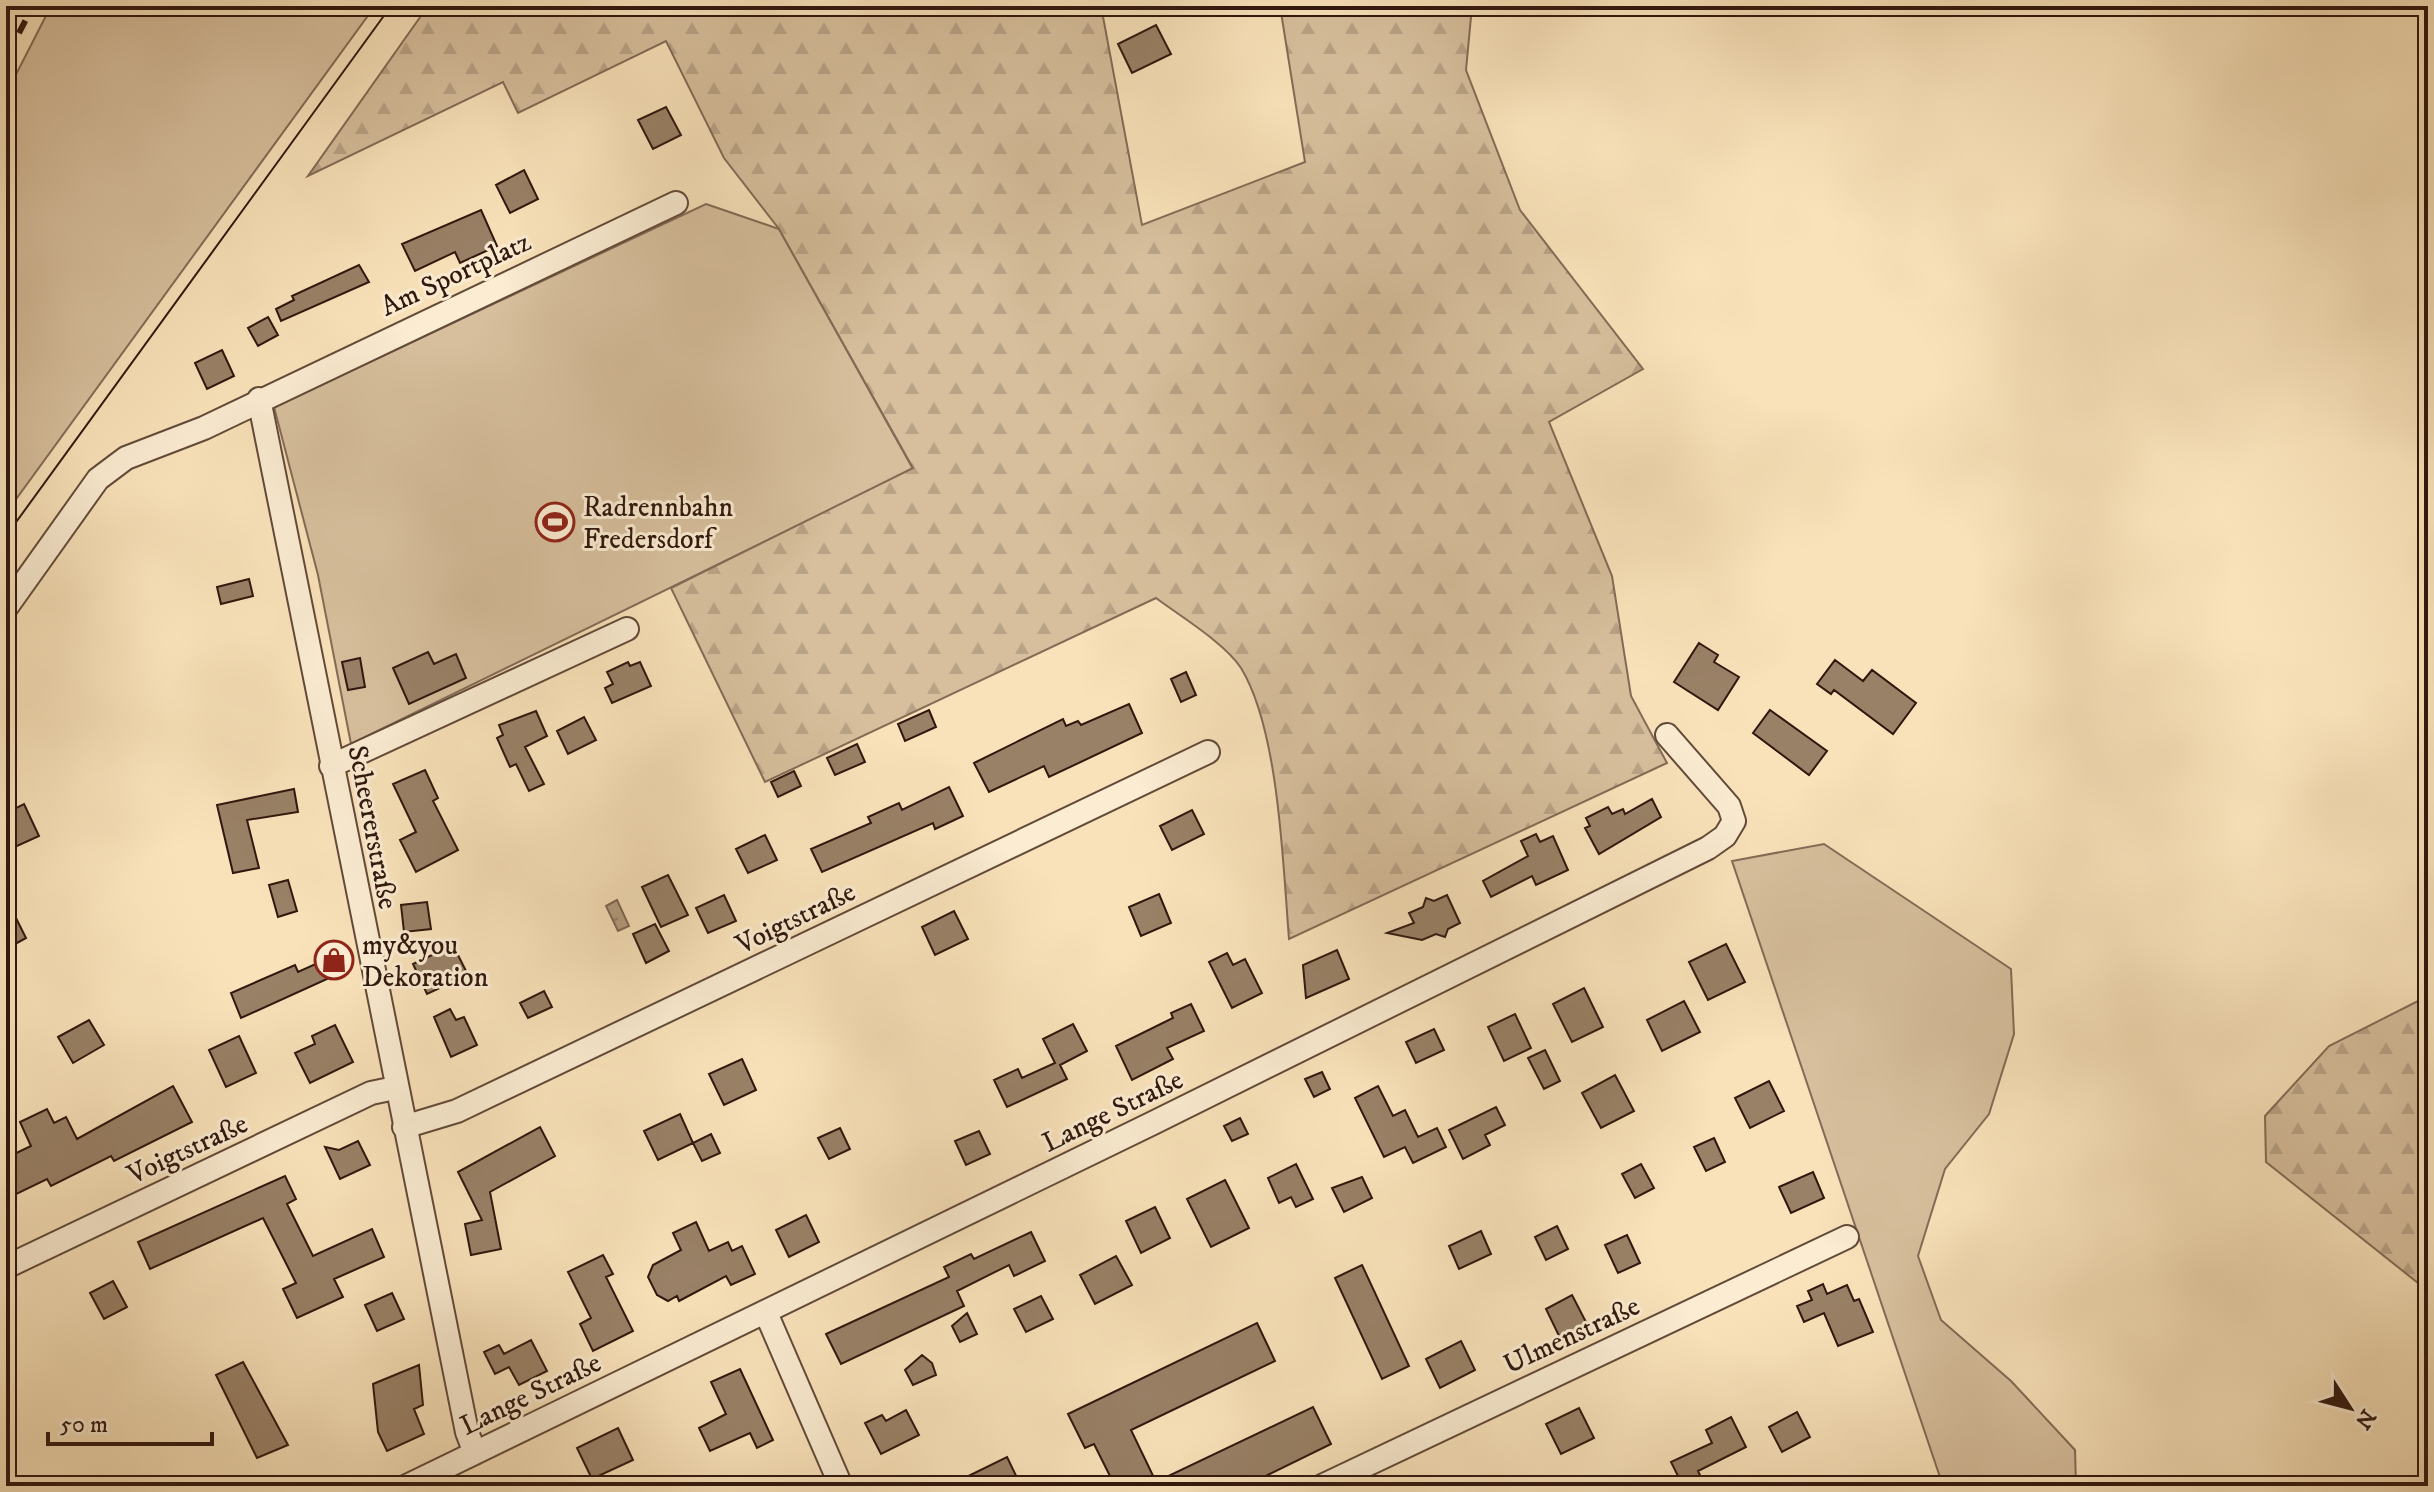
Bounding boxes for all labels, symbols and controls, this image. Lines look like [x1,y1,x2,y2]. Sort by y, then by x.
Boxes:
street label: Am Sportplatz [375,224,536,324]
place label: Radrennbahn Fredersdorf [583,490,733,557]
sports icon: Radrennbahn Fredersdorf [534,501,576,543]
street label: Scheererstraße [340,742,406,912]
street label: Voigtstraße [729,874,861,963]
place label: my&you Dekoration [362,928,489,995]
shop icon: my&you Dekoration [313,939,355,981]
street label: Lange Straße [1036,1062,1189,1160]
street label: Voigtstraße [121,1106,253,1193]
street label: Ulmenstraße [1498,1289,1645,1382]
street label: Lange Straße [454,1345,607,1443]
north arrow [2310,1368,2390,1448]
scale bar [48,1396,212,1446]
text: N [2349,1404,2381,1434]
text: 50 m [60,1410,108,1440]

